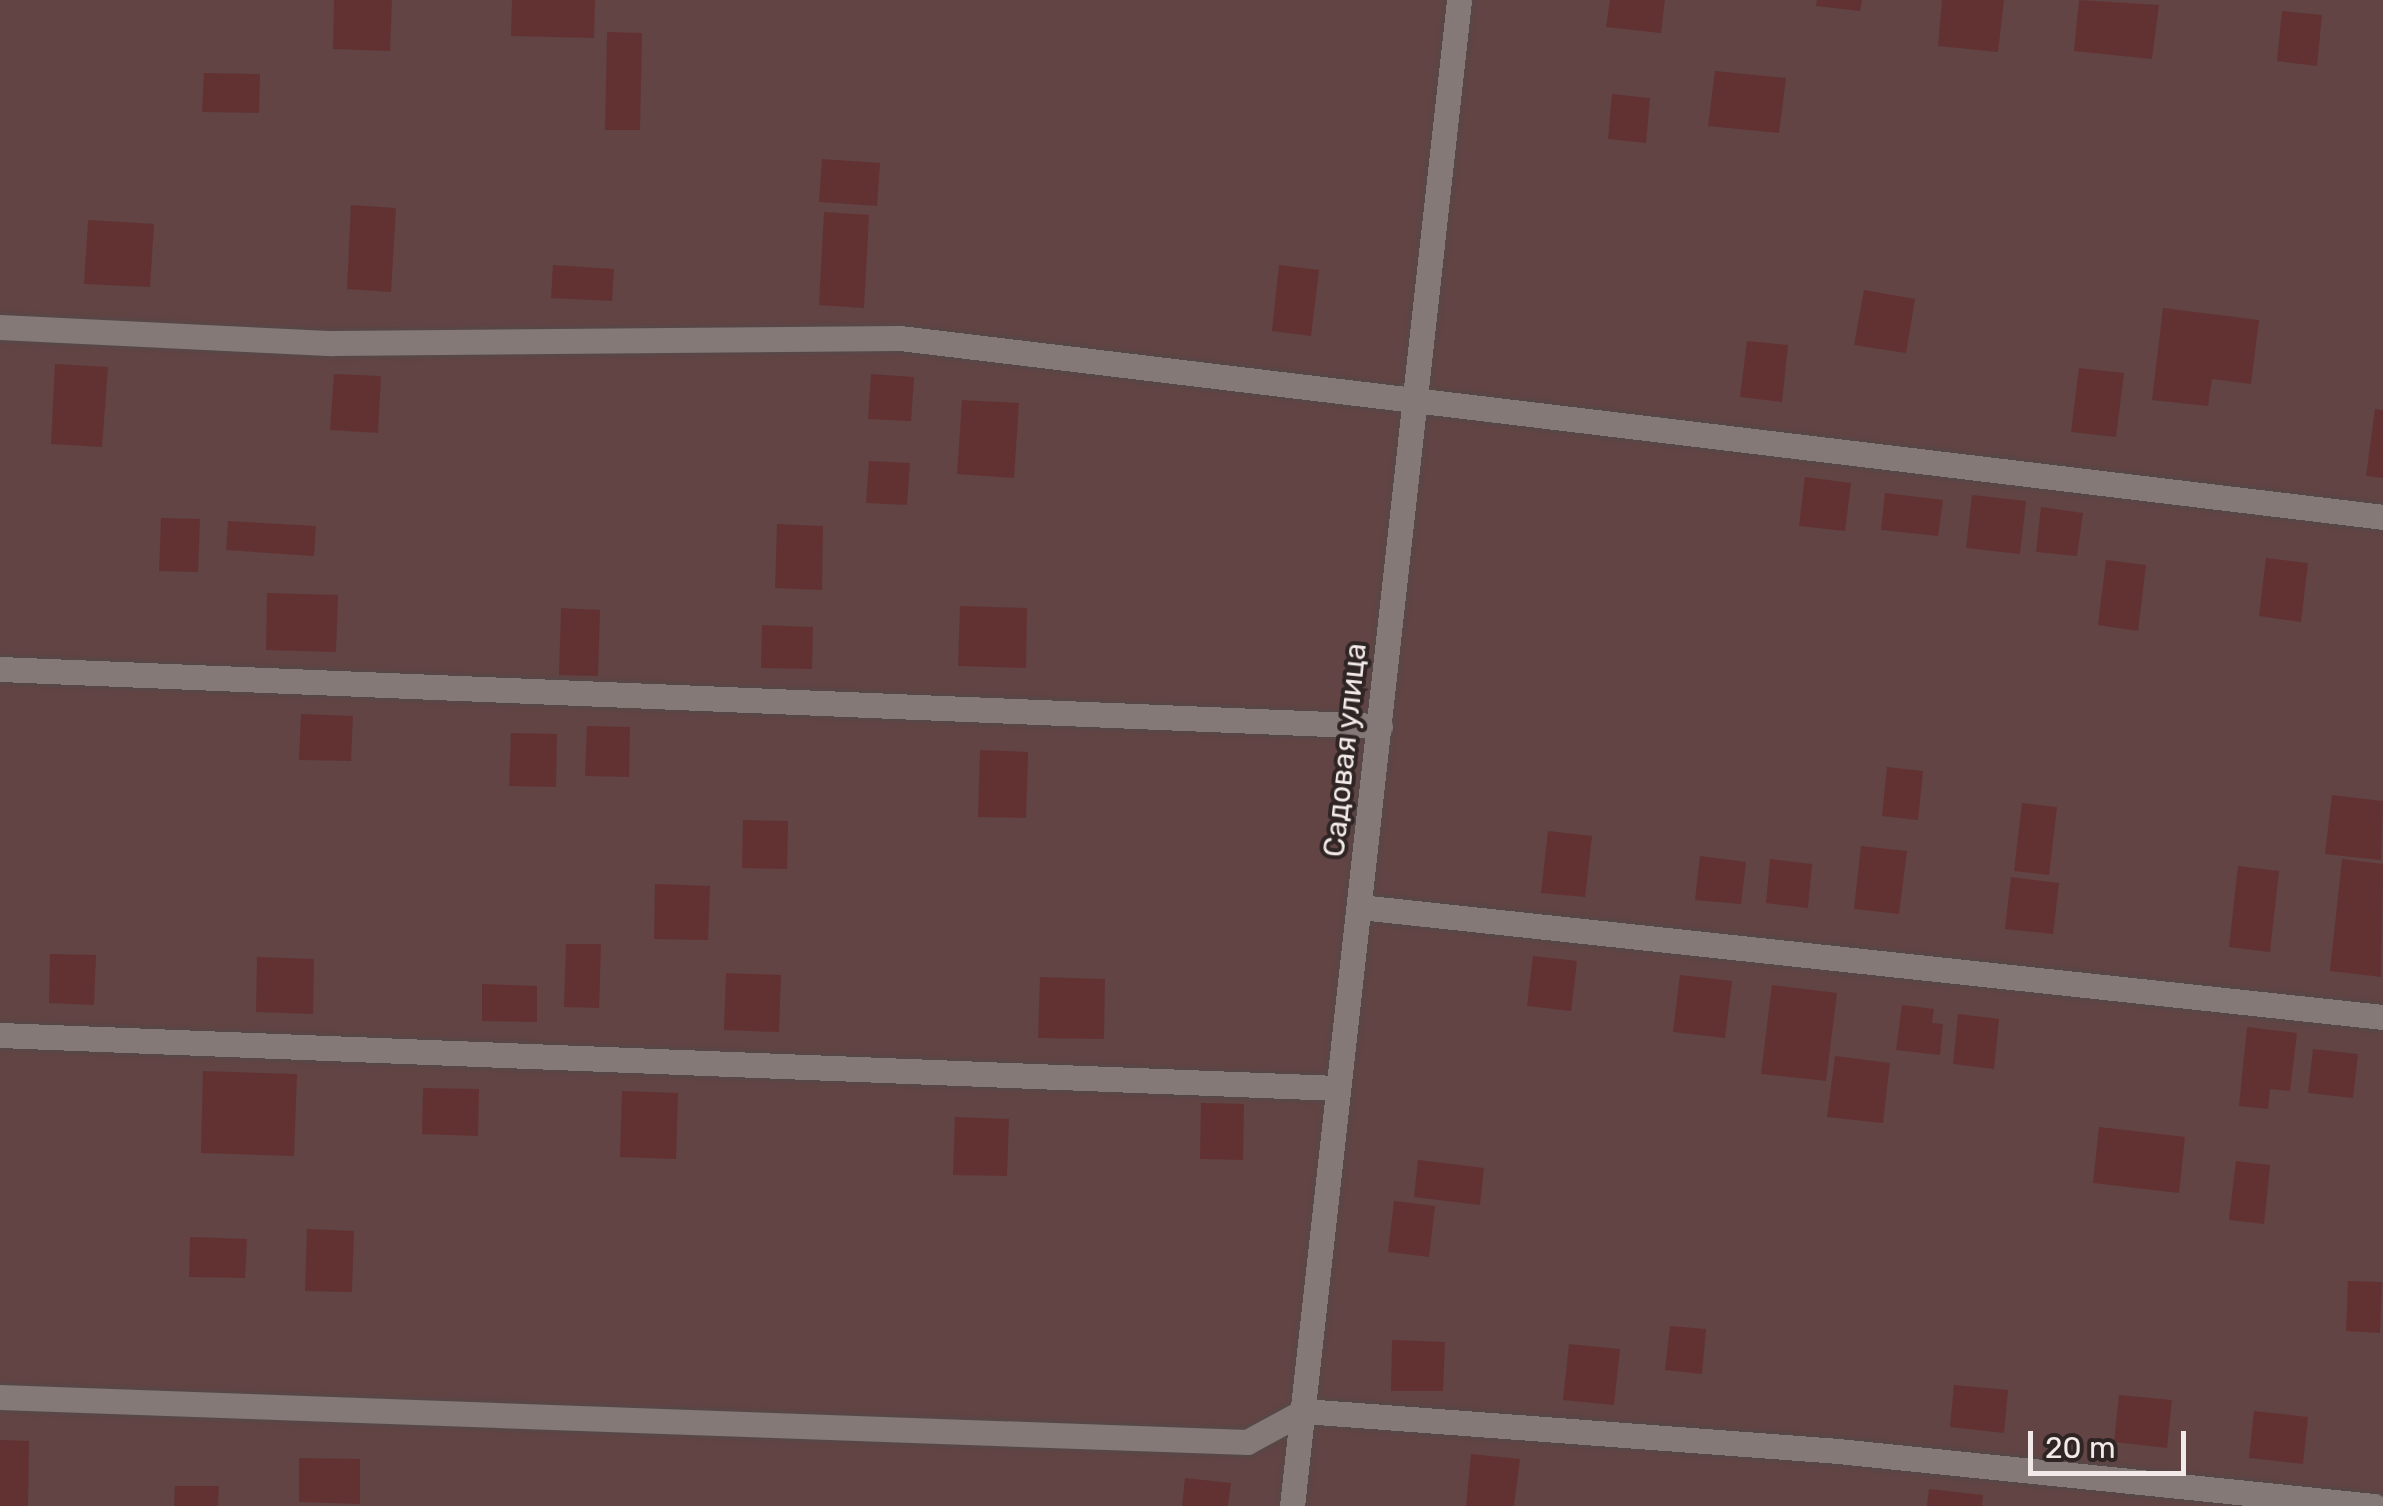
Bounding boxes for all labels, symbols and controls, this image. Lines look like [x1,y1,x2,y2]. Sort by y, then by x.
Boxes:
street label: Садовая улица [1316,641,1374,859]
scale bar [2033,1411,2190,1473]
text: 20 m [2045,1430,2116,1466]

